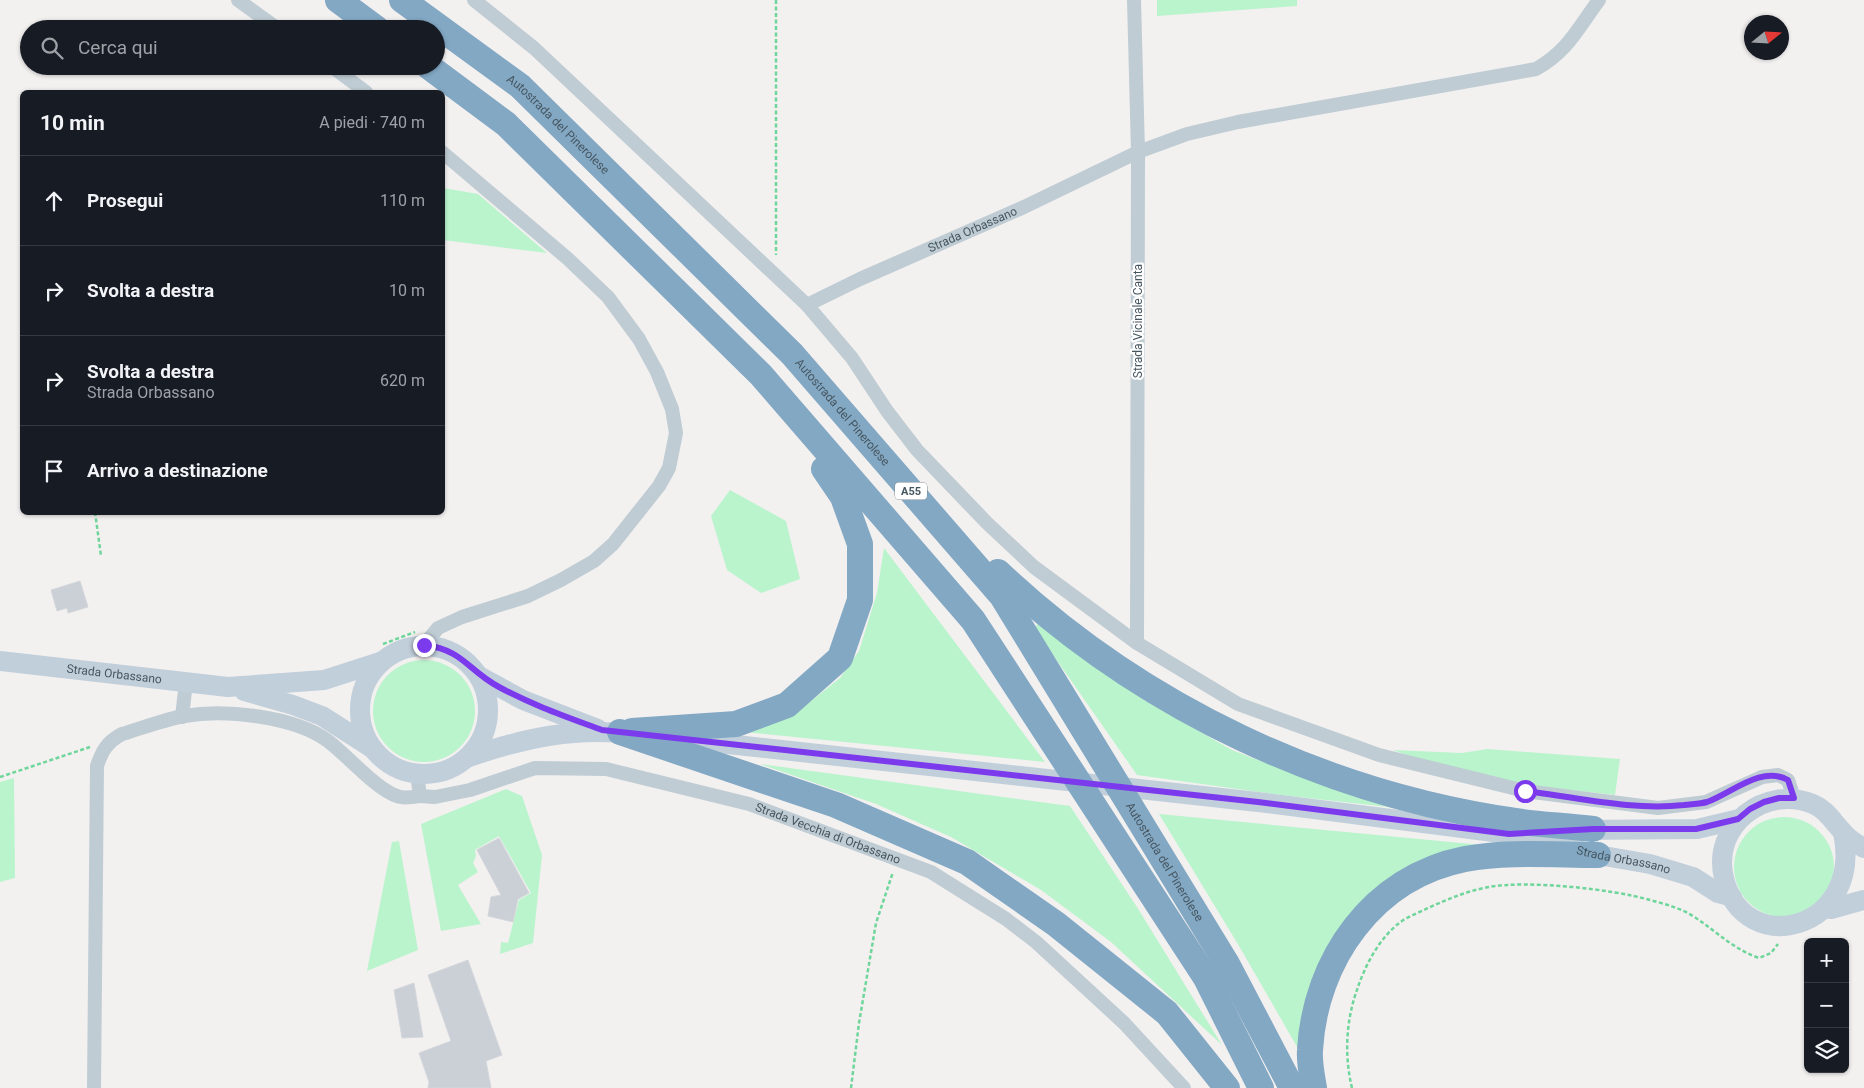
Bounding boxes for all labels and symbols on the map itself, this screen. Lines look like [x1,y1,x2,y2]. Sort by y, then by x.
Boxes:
north arrow [1744,15,1789,60]
street label: Autostrada del Pinerolese [504,72,612,177]
street label: Strada Orbassano [926,204,1019,255]
street label: Strada Vicinale Canta [1131,264,1145,378]
street label: Autostrada del Pinerolese [792,356,893,469]
road number: A55 [895,482,927,500]
route end [413,634,436,657]
street label: Strada Orbassano [66,662,163,686]
route start [1514,780,1537,803]
street label: Strada Vecchia di Orbassano [753,800,903,867]
street label: Autostrada del Pinerolese [1123,800,1206,924]
street label: Strada Orbassano [1575,843,1672,877]

